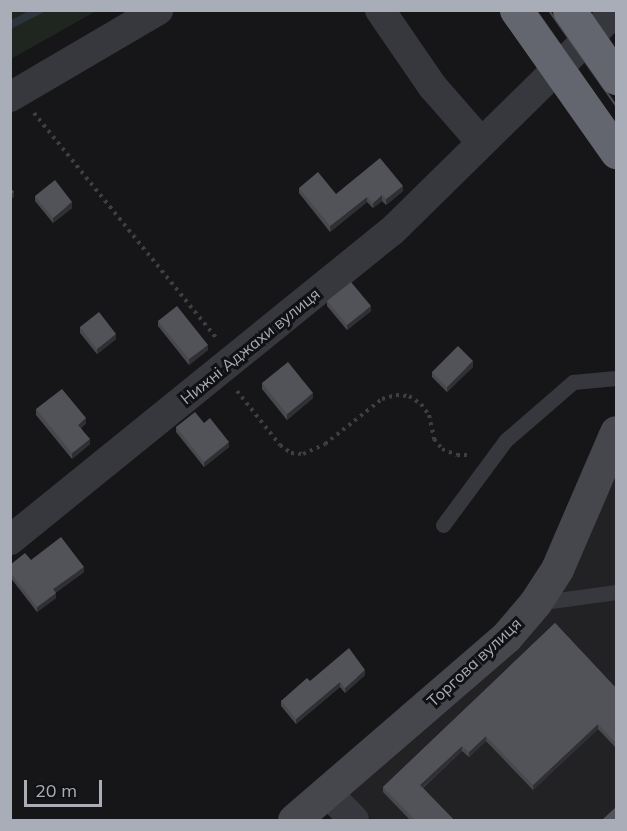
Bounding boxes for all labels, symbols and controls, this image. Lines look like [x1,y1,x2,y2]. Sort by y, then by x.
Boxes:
street label: Нижні Аджахи вулиця [177,284,323,408]
street label: Торгова вулиця [423,614,525,710]
scale bar [27,768,105,806]
text: 20 m [35,779,77,802]

